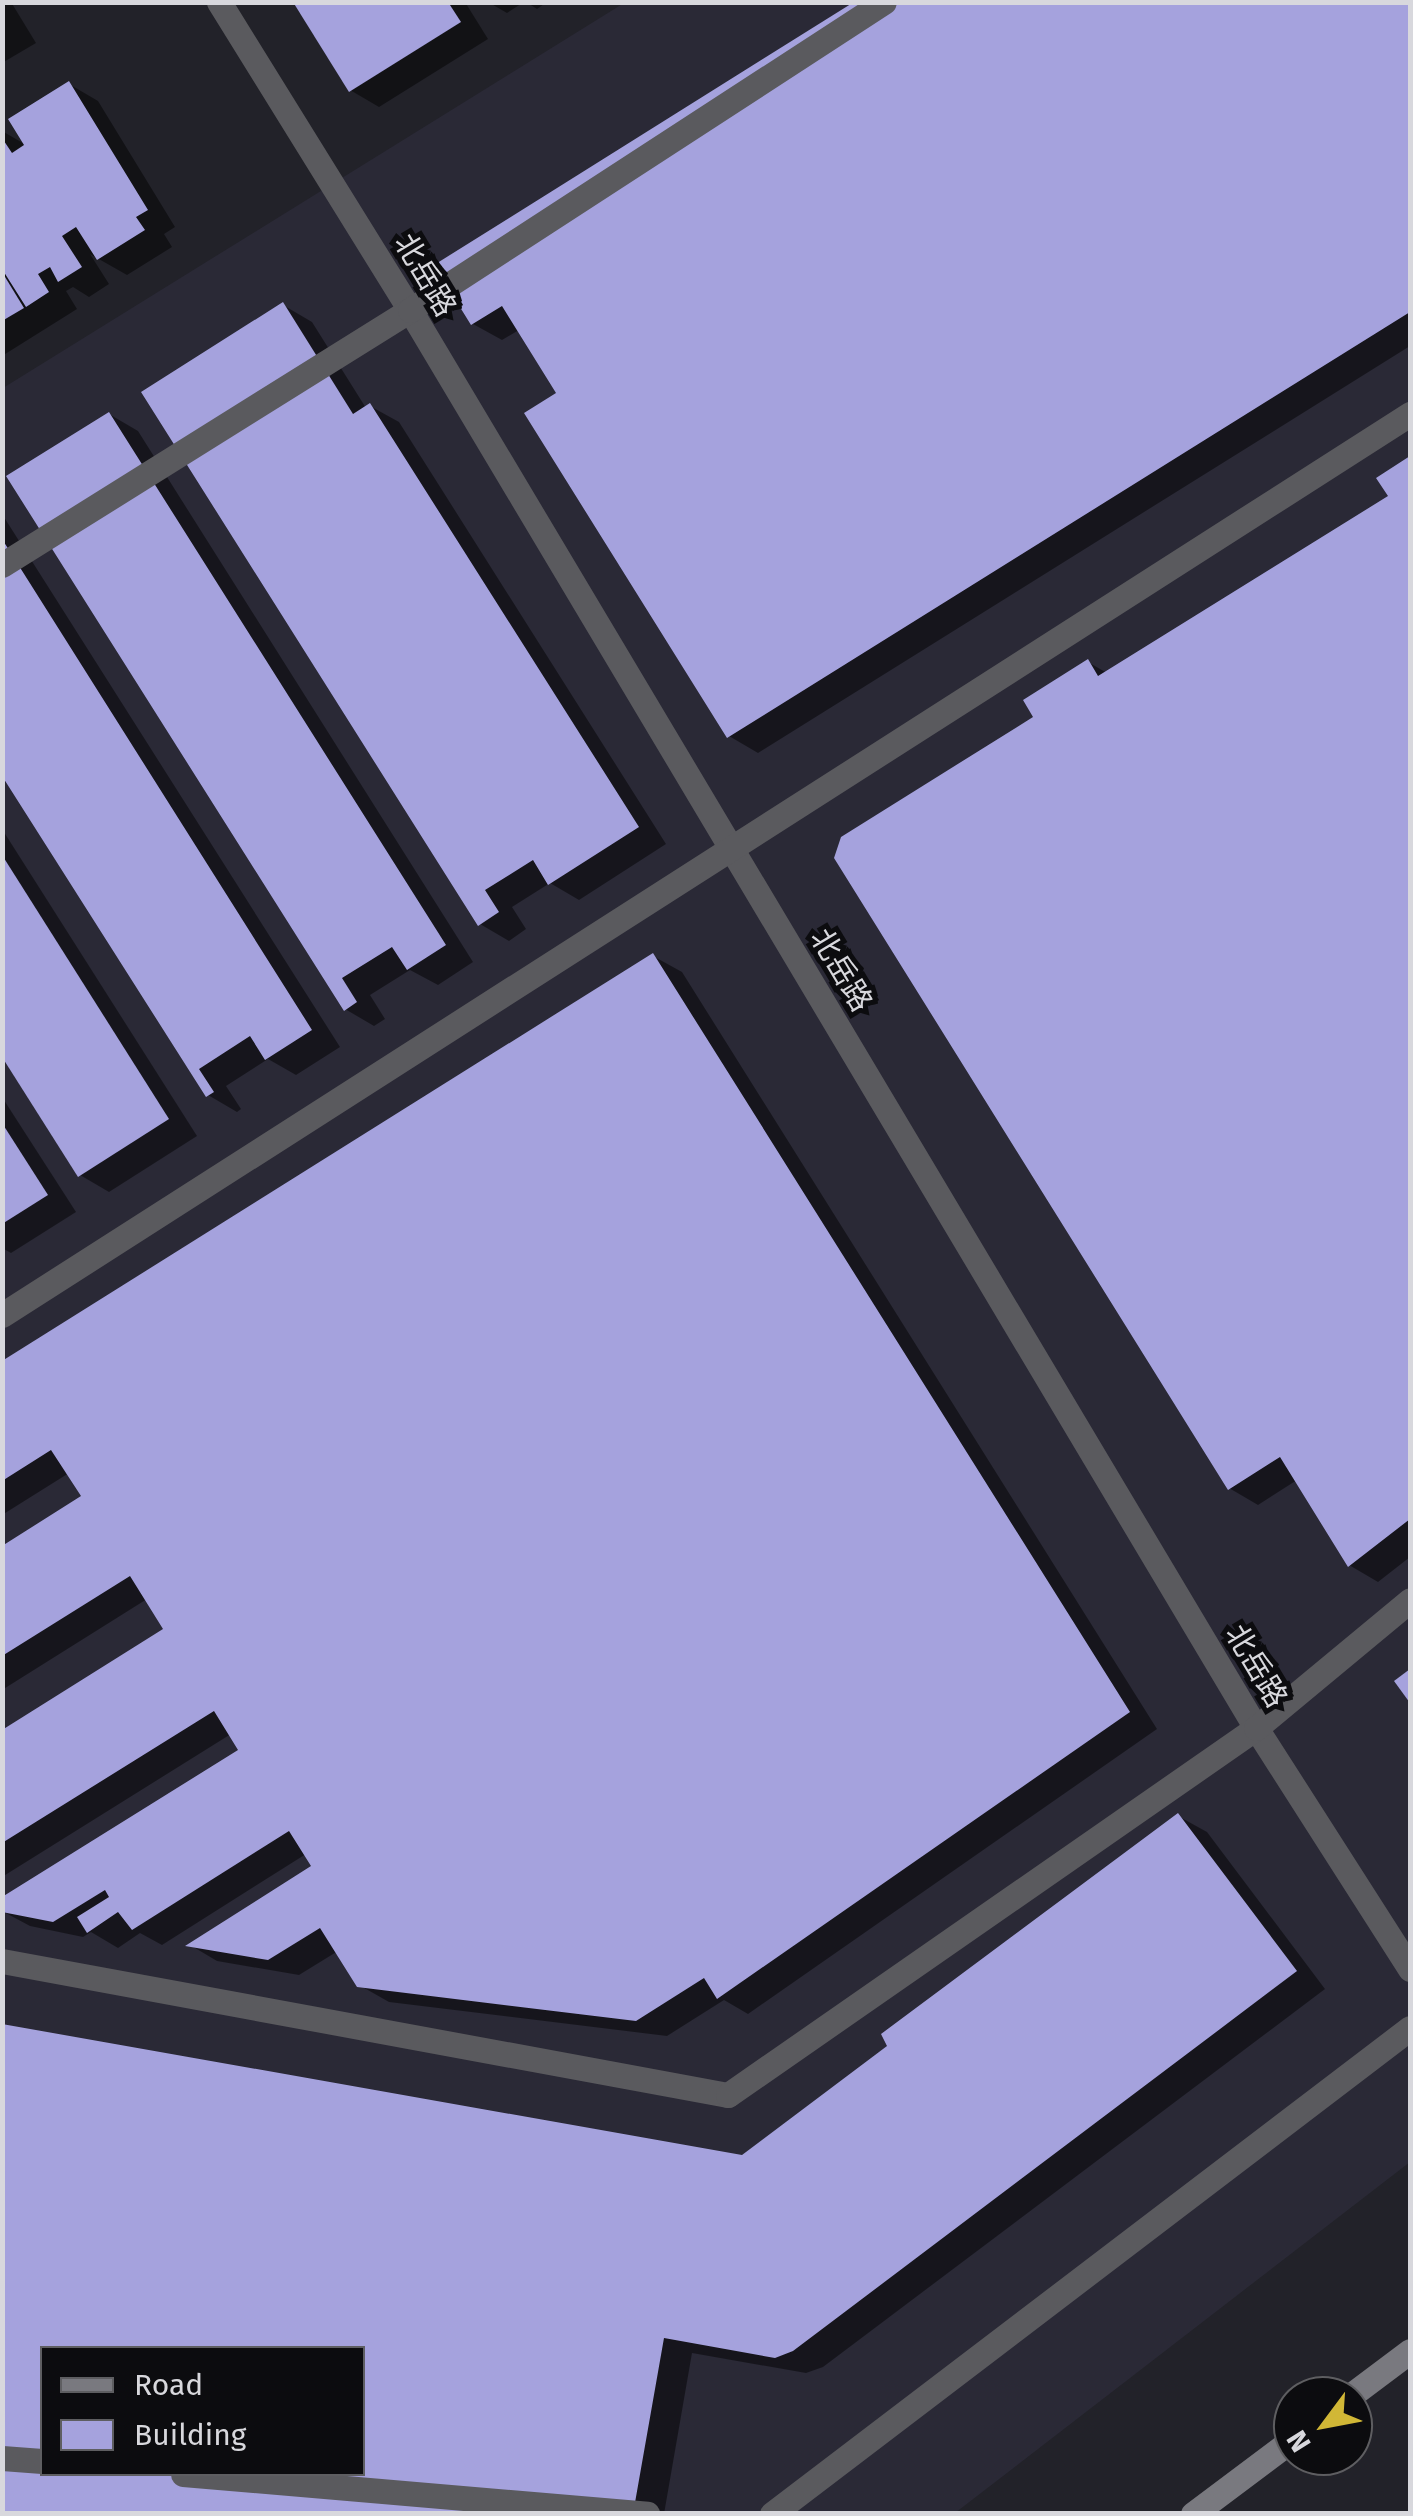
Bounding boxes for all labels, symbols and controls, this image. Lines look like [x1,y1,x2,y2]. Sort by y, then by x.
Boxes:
street label: 北岳路 [386,227,464,323]
street label: 北岳路 [802,922,880,1018]
street label: 北岳路 [1217,1618,1295,1714]
legend [40,2346,365,2476]
text: Road [134,2367,203,2403]
north arrow [1273,2376,1373,2476]
text: Building [134,2417,246,2453]
text: N [1280,2424,1318,2458]

